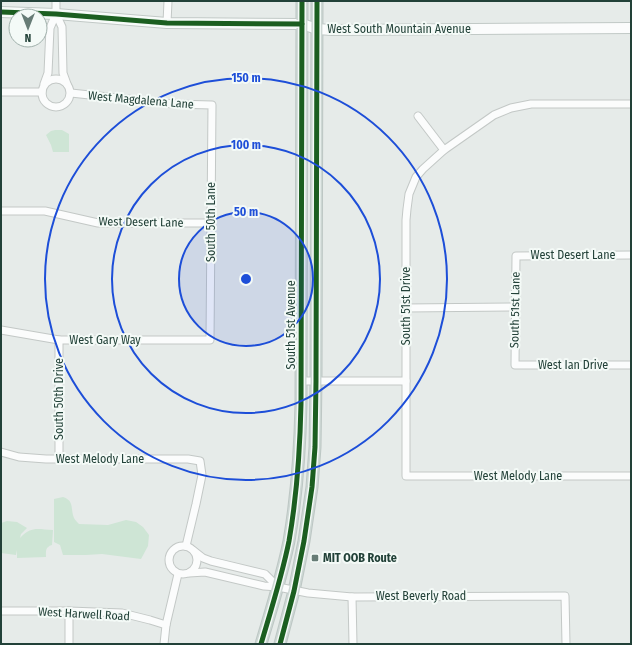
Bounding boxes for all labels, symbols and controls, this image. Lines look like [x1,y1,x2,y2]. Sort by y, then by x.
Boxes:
north arrow [8,8,48,48]
street label: West South Mountain Avenue [327,22,471,36]
text: N [25,31,31,44]
text: 150 m [231,71,261,85]
street label: West Magdalena Lane [88,88,194,112]
text: 100 m [231,138,261,152]
street label: South 50th Lane [204,182,218,262]
text: 50 m [234,205,258,219]
street label: West Desert Lane [98,214,184,230]
street label: West Desert Lane [531,248,616,262]
street label: South 51st Drive [399,267,413,345]
centre of rings [239,272,253,286]
street label: South 51st Lane [507,272,523,348]
street label: South 51st Avenue [284,280,298,370]
street label: West Gary Way [69,333,141,347]
street label: South 50th Drive [52,358,66,440]
street label: West Ian Drive [538,358,608,372]
street label: West Melody Lane [56,452,144,466]
street label: West Melody Lane [474,469,562,483]
place label: MIT OOB Route [323,551,397,565]
marker: MIT OOB Route [310,553,320,563]
street label: West Beverly Road [376,589,466,603]
street label: West Harwell Road [38,605,130,623]

